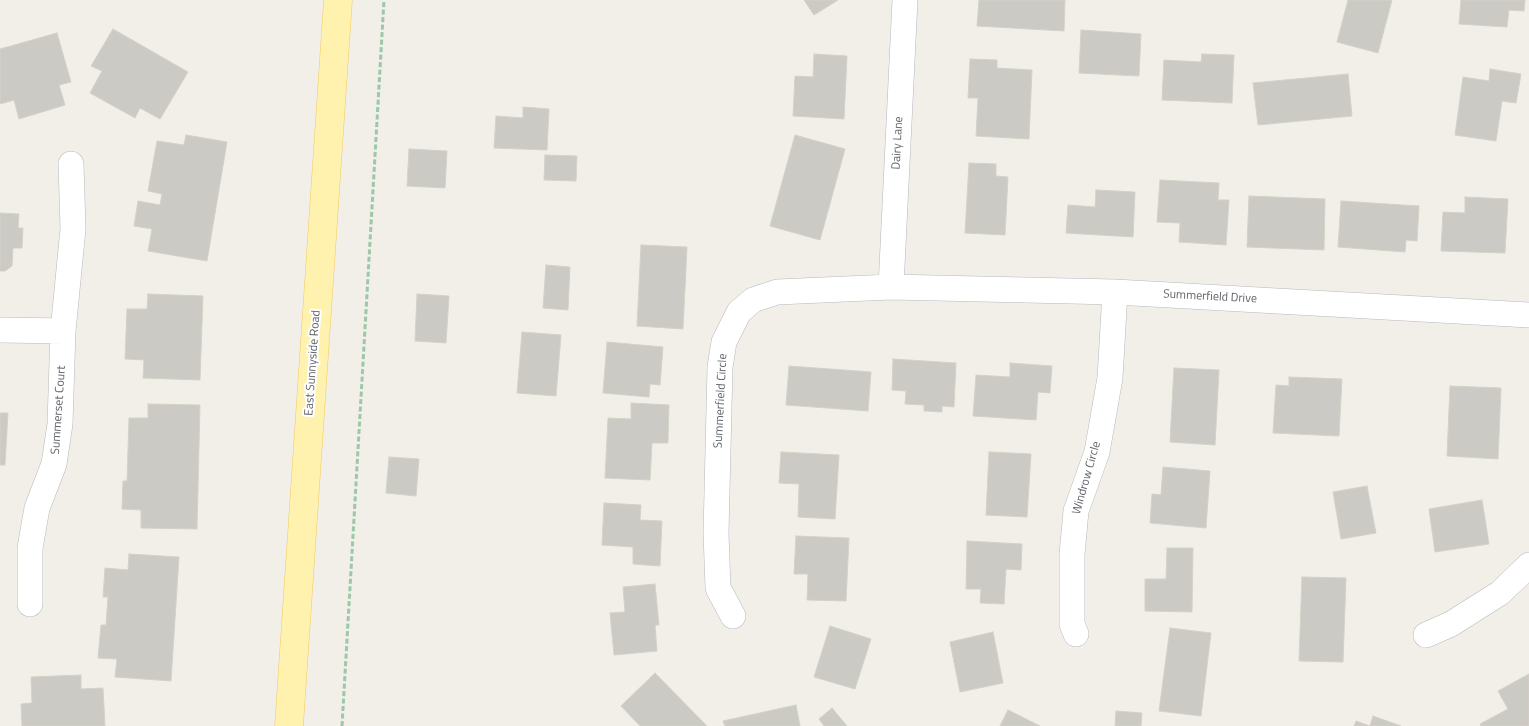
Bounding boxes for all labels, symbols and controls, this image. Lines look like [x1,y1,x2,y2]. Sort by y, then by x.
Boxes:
street label: Dairy Lane [889,116,907,170]
street label: Summerfield Drive [1163,287,1257,307]
street label: East Sunnyside Road [302,310,324,416]
street label: Summerfield Circle [711,353,731,449]
street label: Summerset Court [49,365,69,455]
street label: Windrow Circle [1070,440,1104,516]

